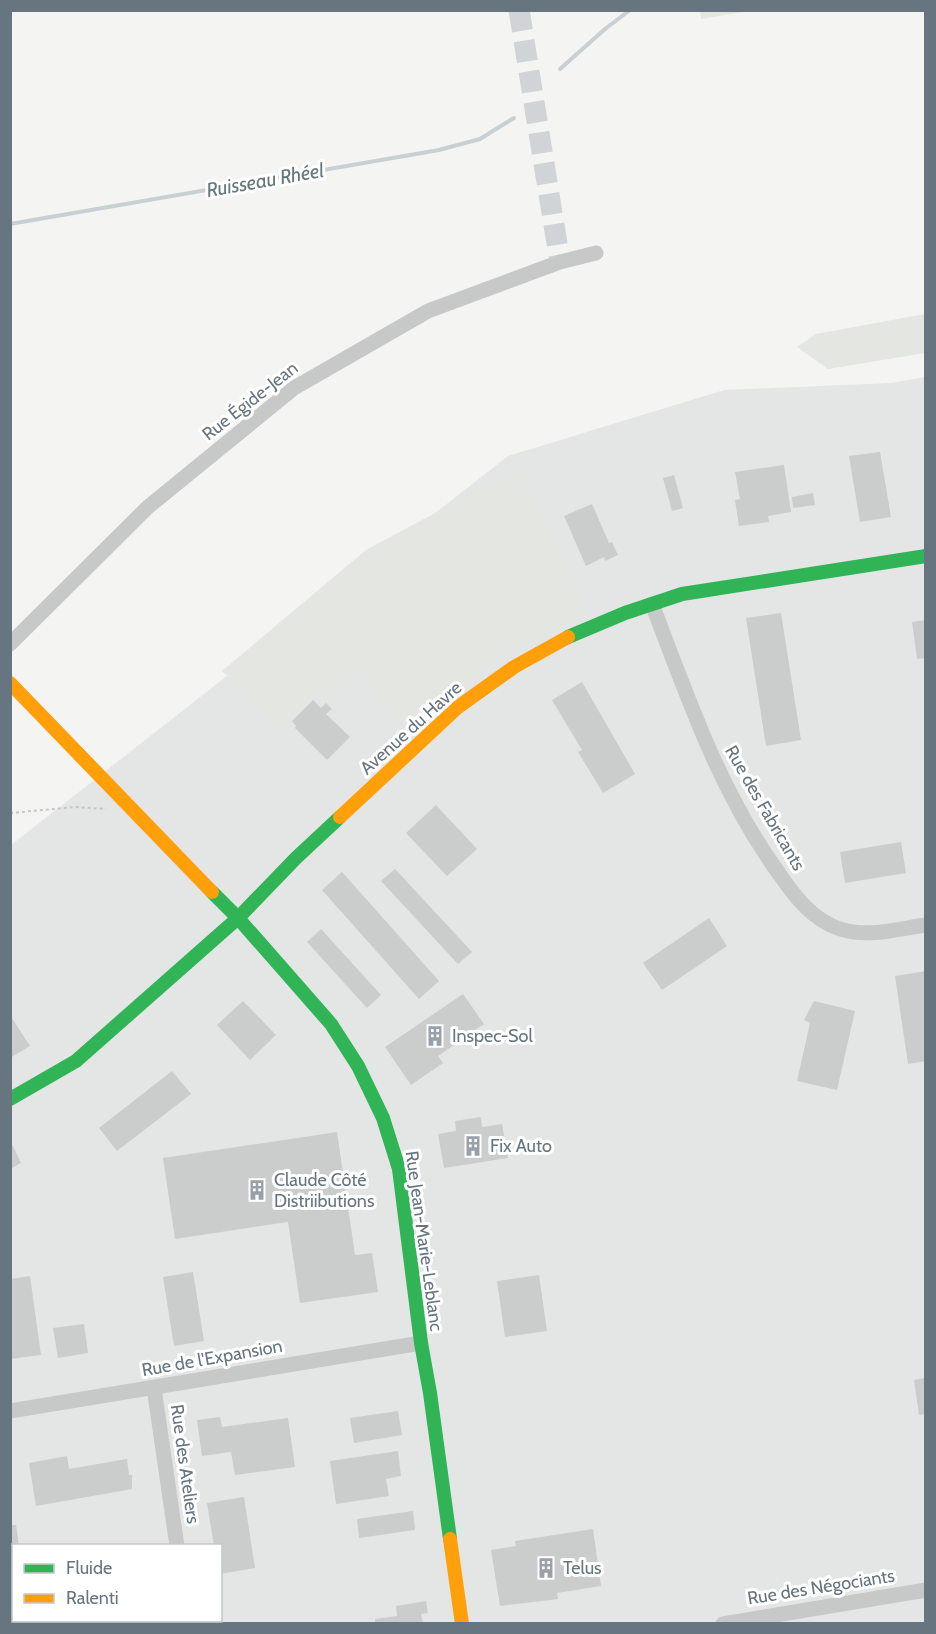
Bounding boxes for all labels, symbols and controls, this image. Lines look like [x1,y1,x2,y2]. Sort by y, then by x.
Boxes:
water label: Ruisseau Rhéel [204,158,326,202]
street label: Rue Égide-Jean [198,357,302,445]
street label: Avenue du Havre [356,677,466,779]
street label: Rue des Fabricants [720,742,810,874]
building icon: Inspec-Sol [423,1024,447,1048]
place label: Inspec-Sol [452,1025,534,1047]
building icon: Fix Auto [461,1134,485,1158]
place label: Fix Auto [490,1135,552,1157]
street label: Rue Jean-Marie-Leblanc [400,1149,448,1333]
place label: Claude Côté Distriibutions [274,1169,374,1212]
building icon: Claude Côté Distriibutions [245,1178,269,1202]
street label: Rue de l'Expansion [140,1335,284,1381]
street label: Rue des Ateliers [166,1403,204,1525]
legend [12,1544,222,1622]
building icon: Telus [534,1556,558,1580]
text: Fluide [66,1557,112,1579]
place label: Telus [563,1557,602,1579]
street label: Rue des Négociants [746,1565,896,1609]
text: Ralenti [66,1587,119,1609]

